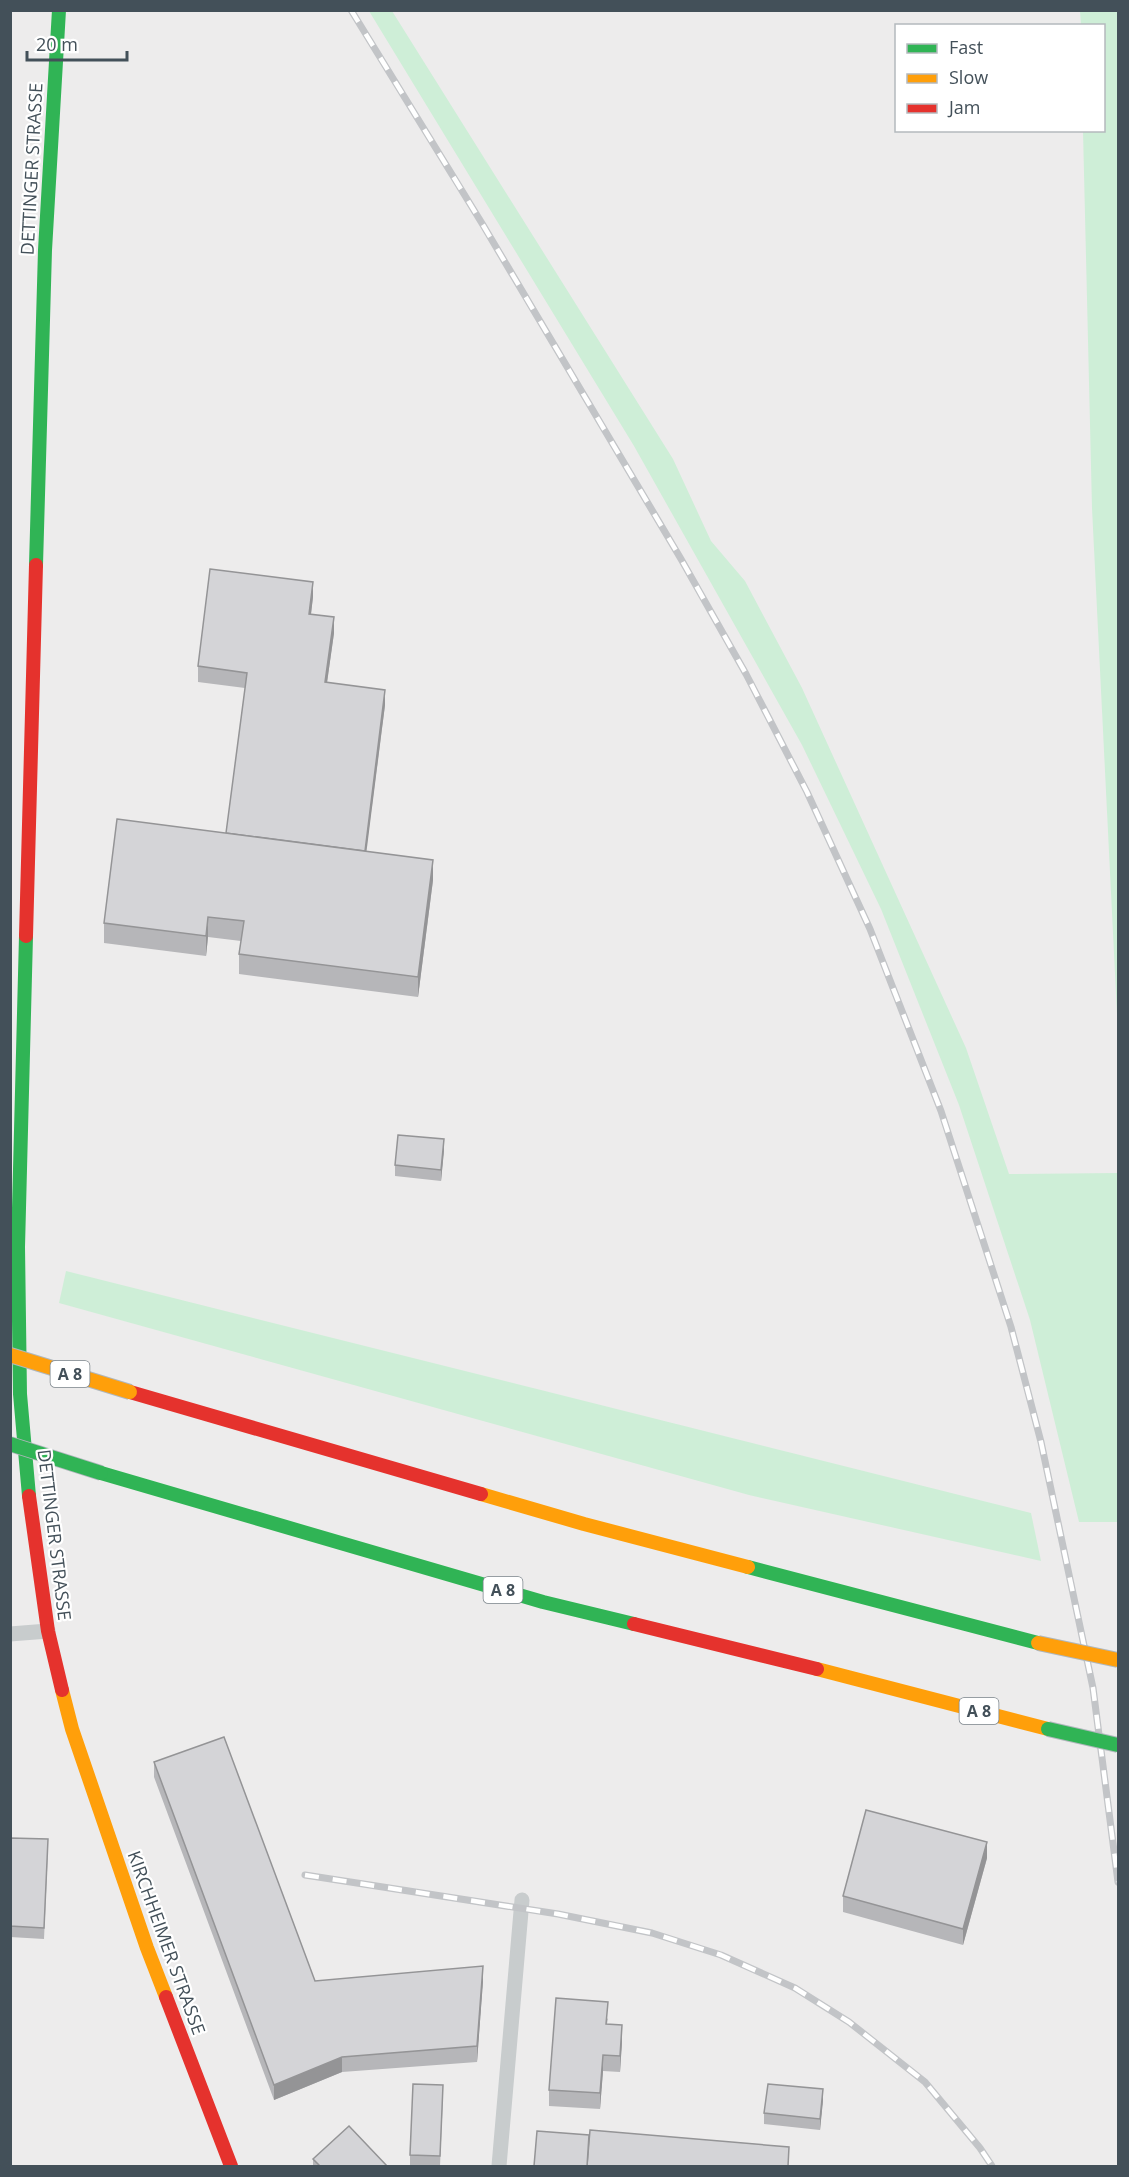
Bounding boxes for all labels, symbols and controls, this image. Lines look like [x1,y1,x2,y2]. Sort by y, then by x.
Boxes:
scale bar [27,24,128,62]
legend [895,24,1105,132]
text: 20 m [36,32,78,56]
text: Fast [949,35,983,59]
text: Slow [949,65,988,89]
street label: DETTINGER STRASSE [15,82,47,256]
text: Jam [947,95,981,119]
road number: A 8 [50,1361,90,1387]
street label: DETTINGER STRASSE [33,1448,77,1622]
road number: A 8 [484,1577,522,1603]
road number: A 8 [960,1698,998,1724]
street label: KIRCHHEIMER STRASSE [122,1847,211,2038]

